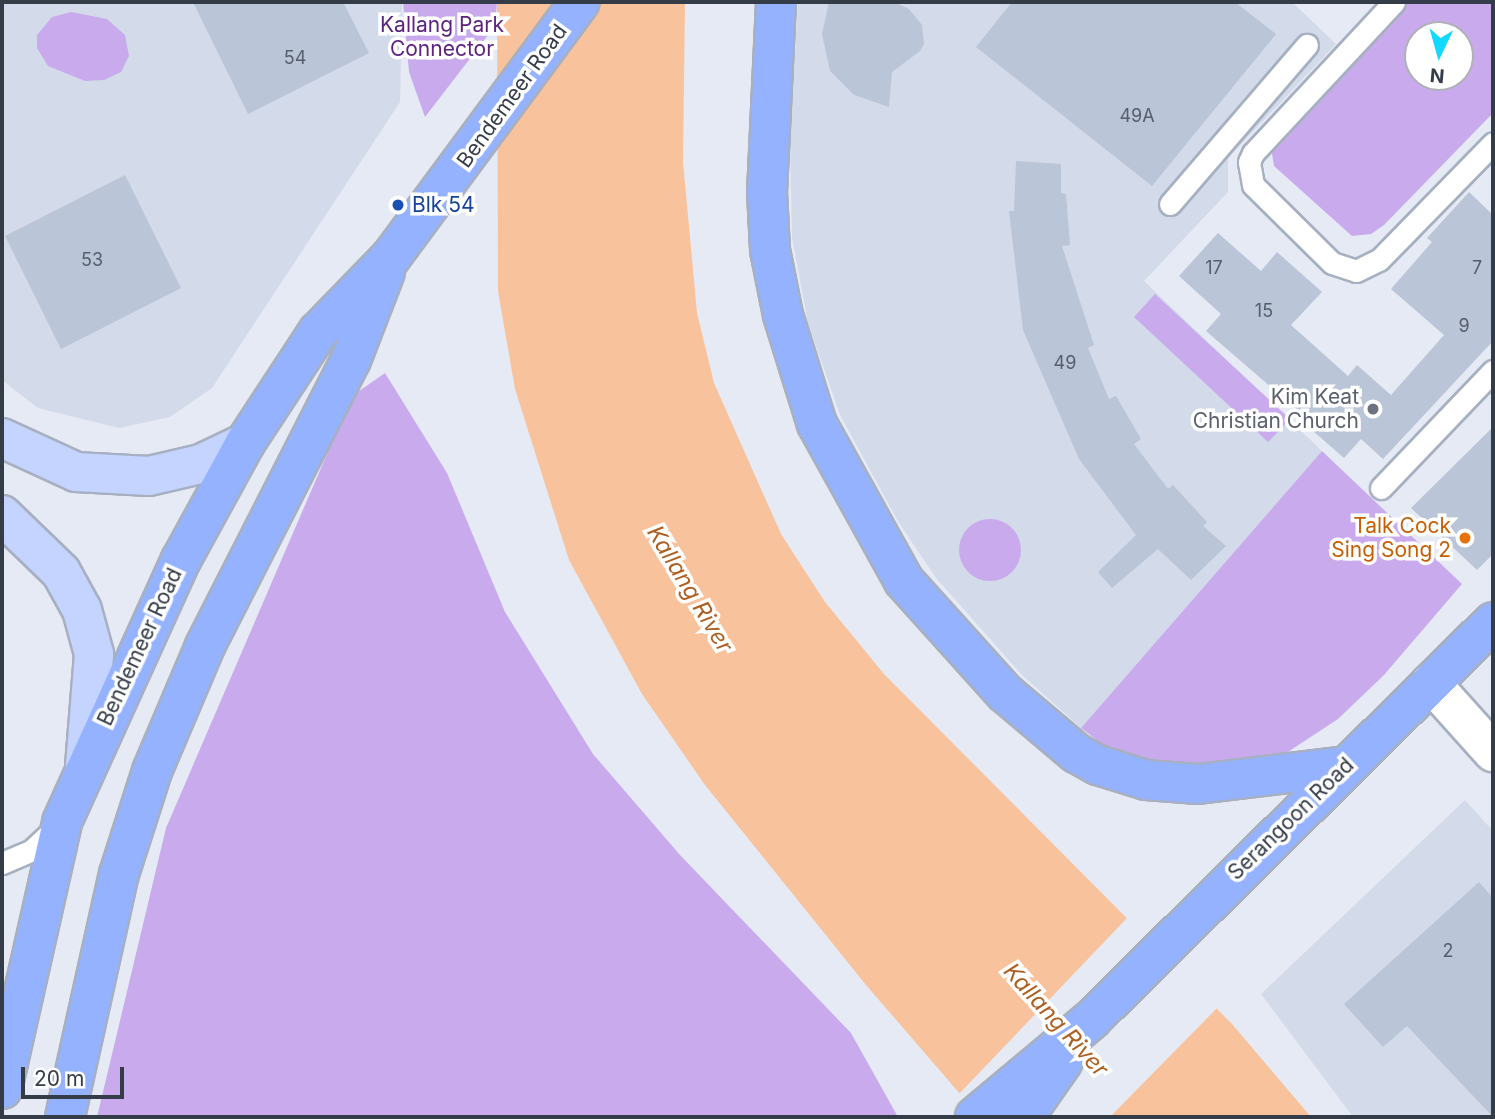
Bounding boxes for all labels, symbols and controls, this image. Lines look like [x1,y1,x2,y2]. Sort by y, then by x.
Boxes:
park label: Kallang Park Connector [380,12,504,62]
street label: Bendemeer Road [452,19,572,173]
north arrow [1404,21,1474,91]
house number: 54 [284,47,306,69]
text: N [1429,63,1446,88]
house number: 49A [1119,105,1155,127]
place label: Blk 54 [412,192,475,218]
marker: Blk 54 [390,197,406,213]
house number: 53 [81,249,103,271]
house number: 17 [1205,257,1223,279]
house number: 7 [1472,257,1482,279]
house number: 15 [1255,300,1273,322]
house number: 9 [1458,315,1470,337]
house number: 49 [1054,352,1076,374]
place label: Kim Keat Christian Church [1193,384,1359,434]
marker: Kim Keat Christian Church [1365,401,1381,417]
place label: Talk Cock Sing Song 2 [1331,513,1451,563]
water label: Kallang River [641,521,739,657]
marker: Talk Cock Sing Song 2 [1457,530,1473,546]
street label: Bendemeer Road [92,564,188,730]
street label: Serangoon Road [1223,753,1359,885]
house number: 2 [1443,940,1453,962]
water label: Kallang River [998,958,1114,1082]
scale bar [24,1052,128,1096]
text: 20 m [34,1066,84,1091]

